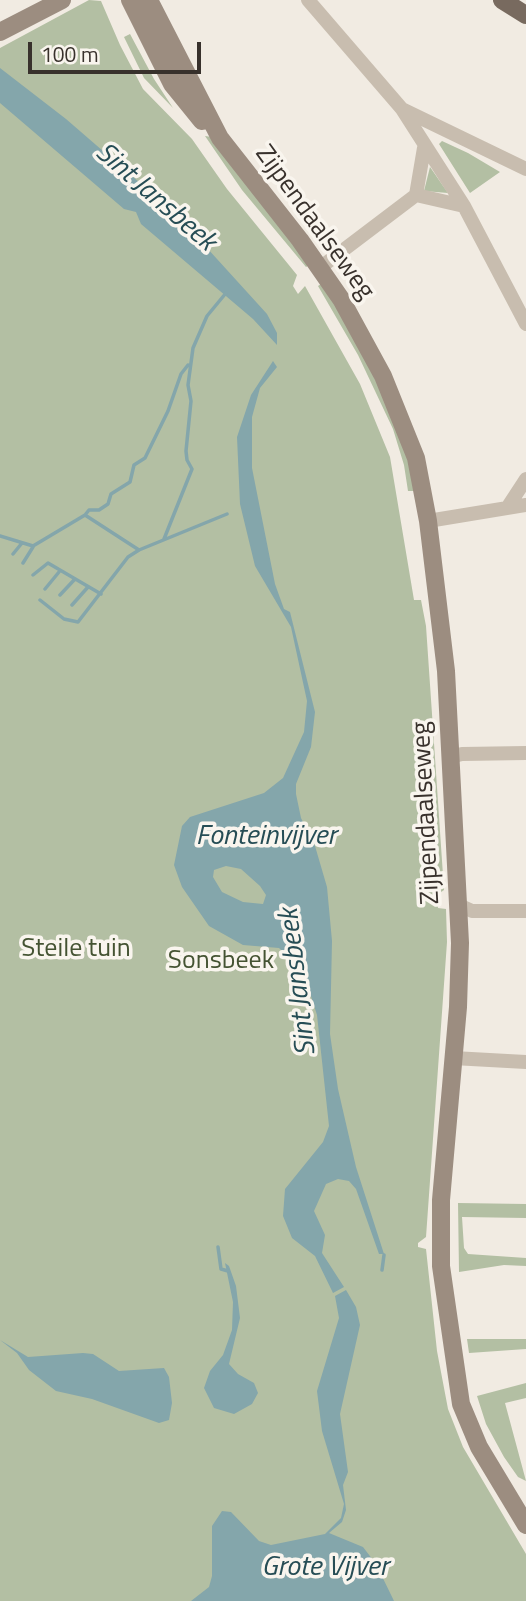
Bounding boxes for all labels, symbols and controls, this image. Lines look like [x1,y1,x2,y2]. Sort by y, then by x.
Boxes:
scale bar [32,28,205,72]
text: 100 m [41,38,98,70]
water label: Sint Jansbeek [88,137,222,259]
street label: Zijpendaalseweg [248,140,380,306]
street label: Zijpendaalseweg [407,721,447,905]
water label: Fonteinvijver [196,820,336,854]
water label: Sint Jansbeek [273,906,325,1058]
park label: Steile tuin [21,934,131,966]
park label: Sonsbeek [168,946,274,978]
water label: Grote Vijver [261,1551,389,1585]

